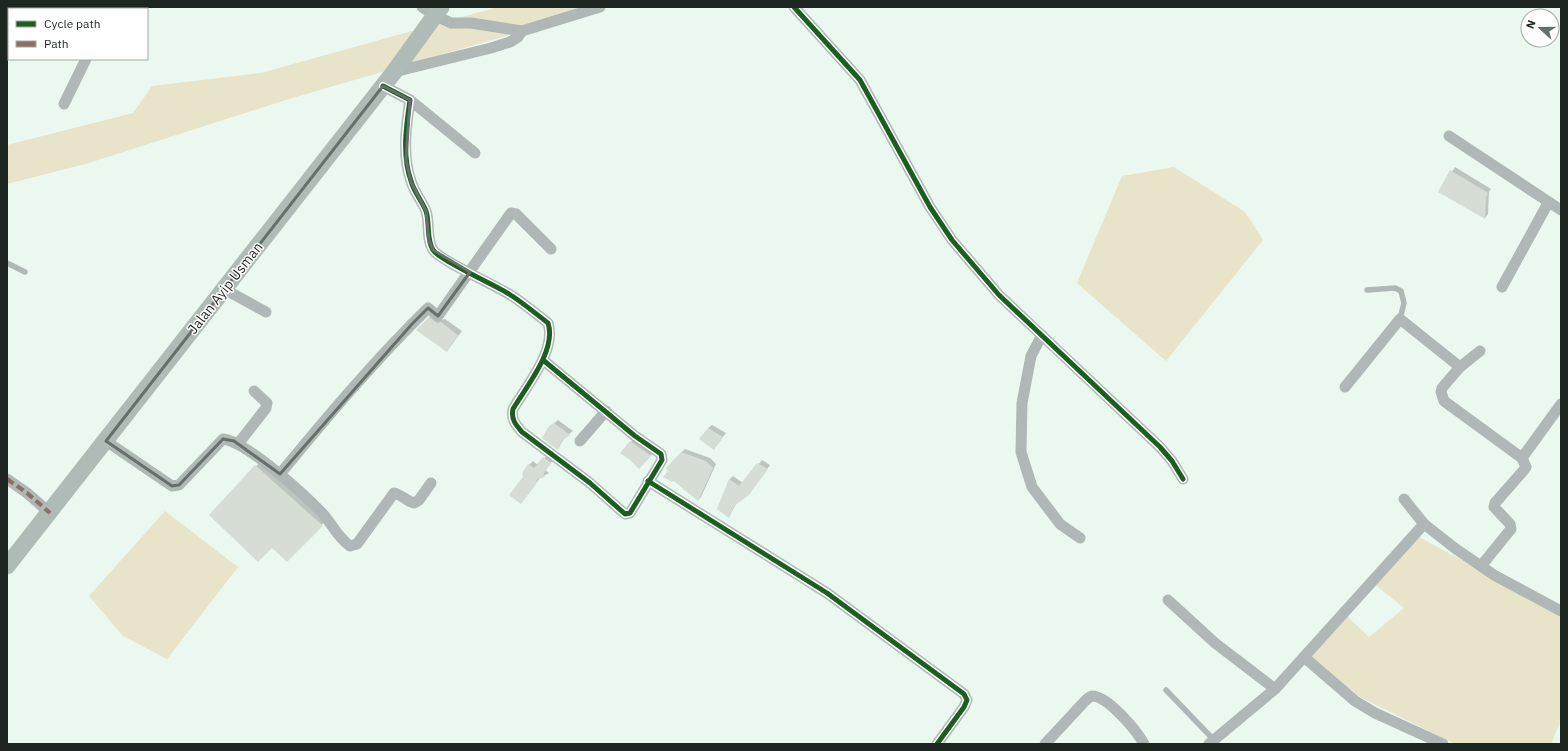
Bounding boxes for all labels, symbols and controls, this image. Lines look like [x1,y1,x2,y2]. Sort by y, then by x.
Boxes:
legend [8,8,148,60]
north arrow [1520,8,1560,48]
text: Cycle path [44,16,101,31]
text: N [1523,18,1539,31]
text: Path [44,36,69,51]
street label: Jalan Ayip Usman [183,238,267,338]

